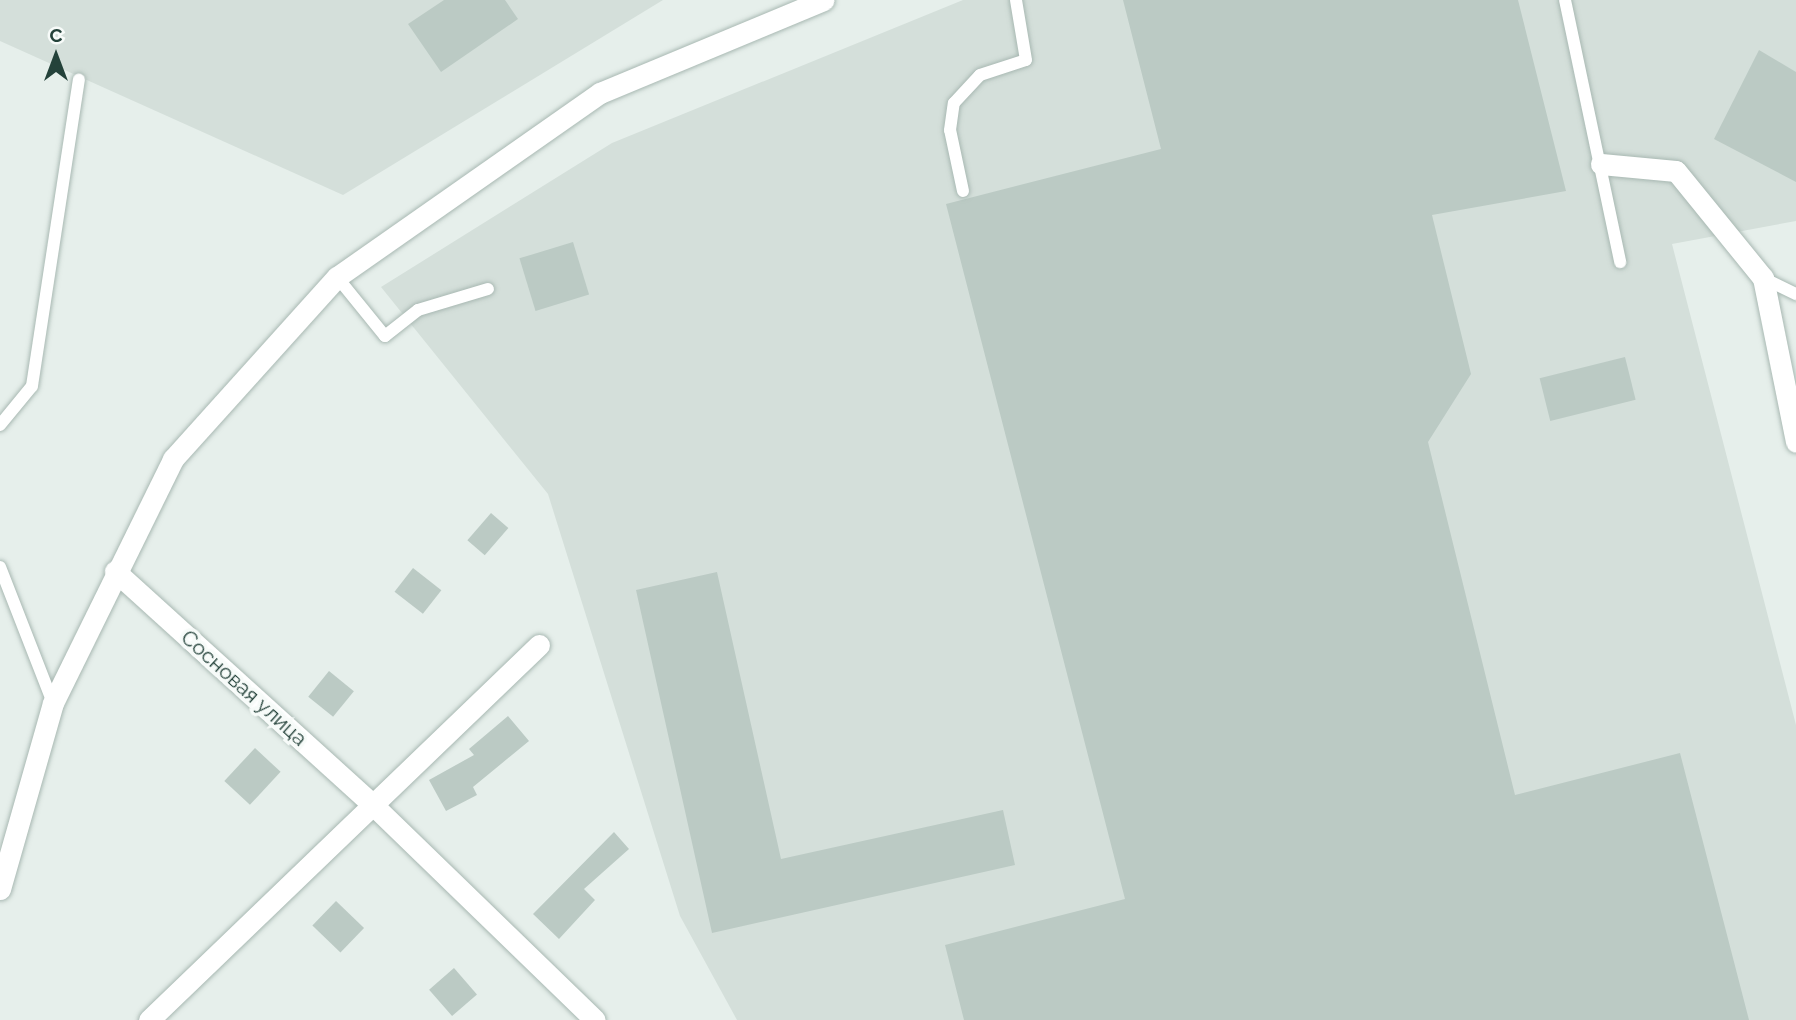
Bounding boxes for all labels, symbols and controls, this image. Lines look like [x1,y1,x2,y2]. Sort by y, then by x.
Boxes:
north arrow [21,21,91,91]
text: С [49,24,63,46]
street label: Сосновая улица [176,625,312,751]

